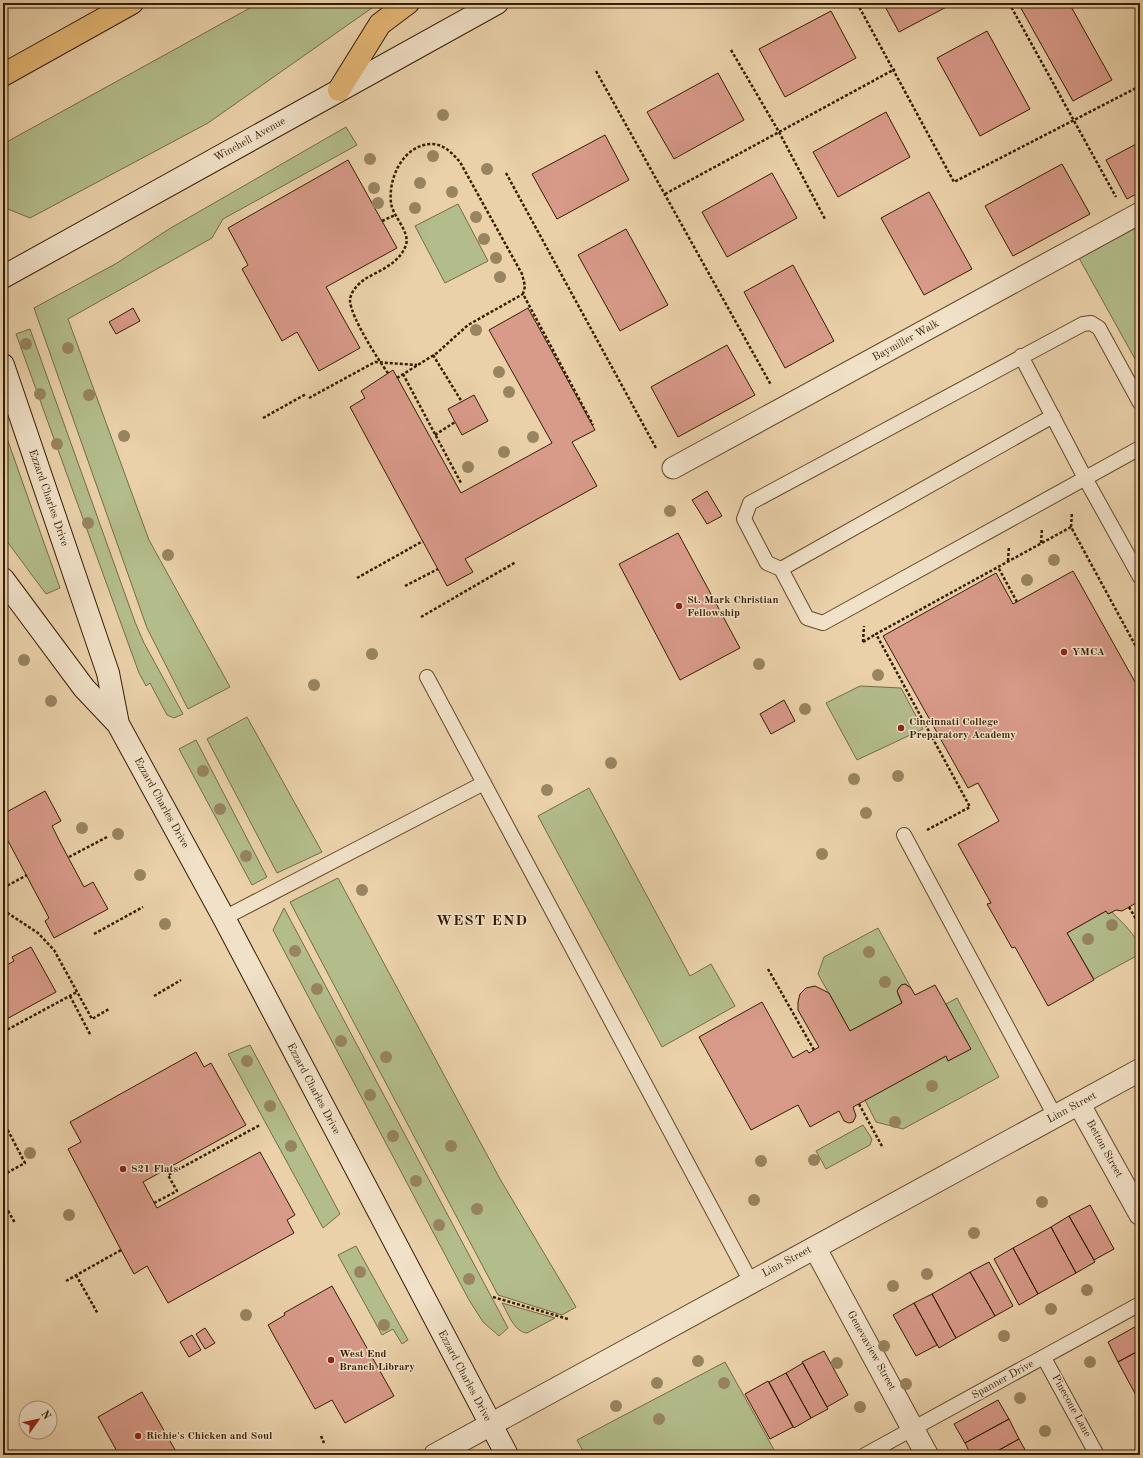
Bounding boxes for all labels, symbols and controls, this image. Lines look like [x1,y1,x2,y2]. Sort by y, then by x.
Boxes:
street label: Winchell Avenue [212,116,288,164]
street label: Baymiller Walk [871,318,941,364]
street label: Ezzard Charles Drive [26,448,70,548]
place label: St. Mark Christian Fellowship [687,595,779,619]
marker: St. Mark Christian Fellowship [674,601,684,611]
marker: YMCA [1059,647,1069,657]
place label: YMCA [1072,647,1106,658]
place label: Cincinnati College Preparatory Academy [909,717,1016,741]
marker: Cincinnati College Preparatory Academy [896,723,906,733]
street label: Ezzard Charles Drive [132,756,190,850]
district label: WEST END [436,914,528,929]
street label: Ezzard Charles Drive [284,1042,342,1136]
street label: Linn Street [1045,1090,1099,1126]
street label: Betton Street [1084,1118,1124,1180]
marker: 821 Flats [118,1164,128,1174]
place label: 821 Flats [131,1164,179,1175]
street label: Linn Street [760,1244,814,1280]
street label: Genevaview Street [845,1309,897,1393]
street label: Ezzard Charles Drive [435,1329,493,1423]
place label: West End Branch Library [339,1349,415,1373]
marker: West End Branch Library [326,1355,336,1365]
street label: Spanner Drive [970,1358,1036,1402]
street label: Pinecone Lane [1049,1373,1093,1439]
north arrow [18,1400,58,1440]
text: N [38,1409,52,1422]
marker: Richie's Chicken and Soul [133,1431,143,1441]
place label: Richie's Chicken and Soul [146,1431,273,1442]

